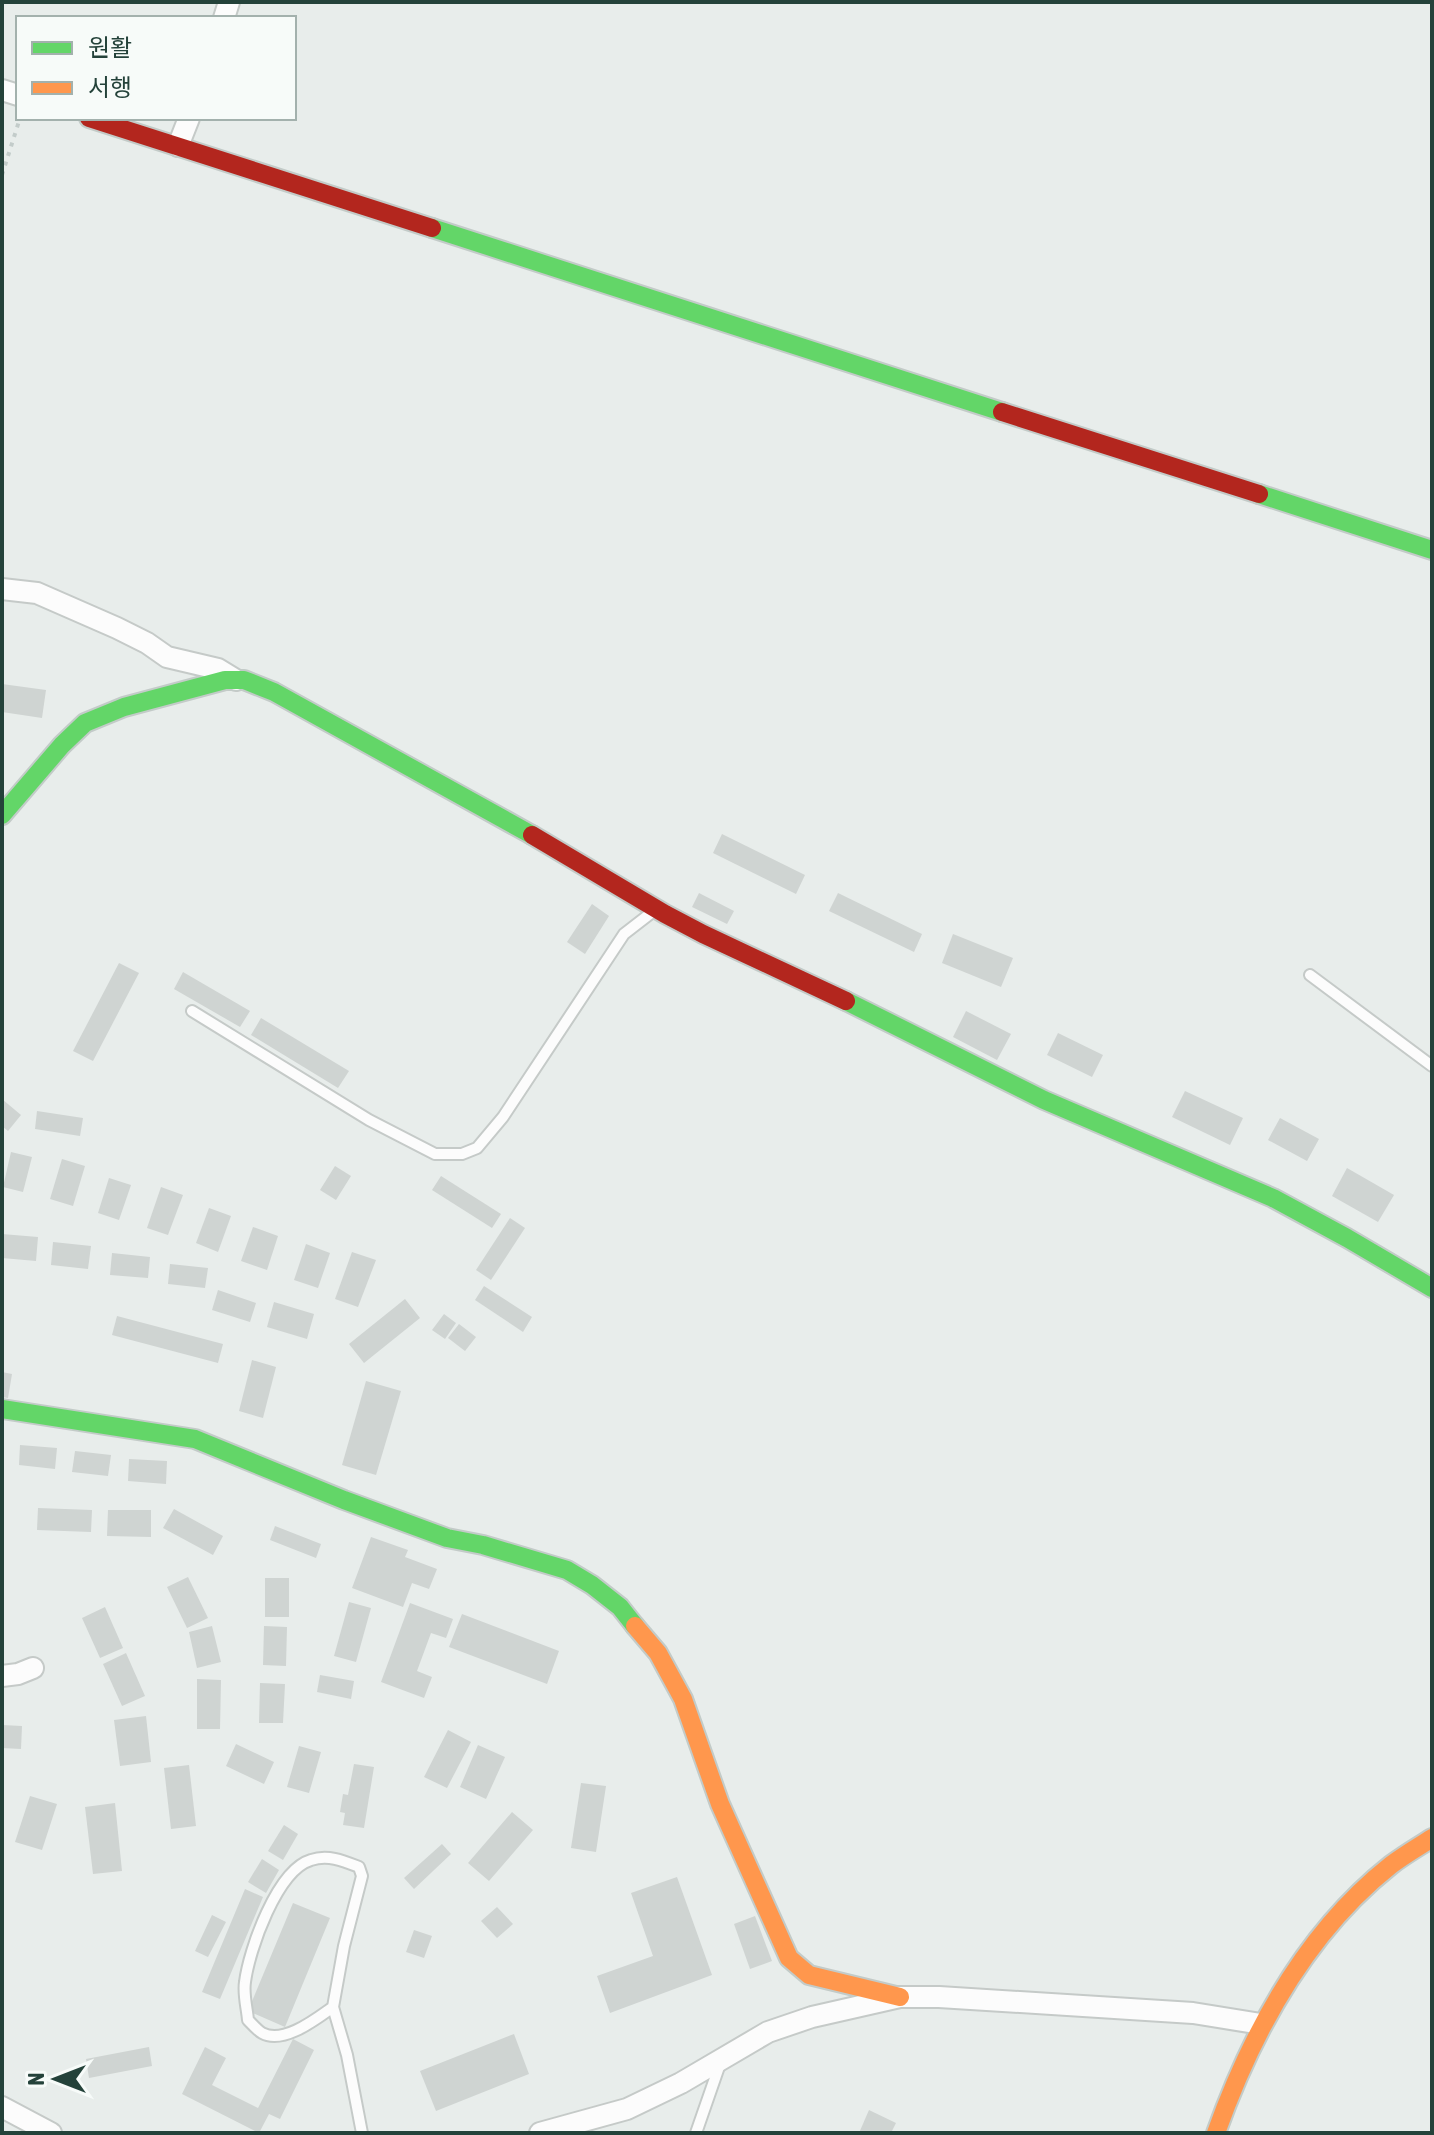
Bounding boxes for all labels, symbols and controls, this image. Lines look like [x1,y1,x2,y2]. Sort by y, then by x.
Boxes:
legend [16,16,296,120]
text: 원활 [88,34,132,61]
text: 서행 [88,74,132,101]
north arrow [16,2039,96,2119]
text: N [23,2073,49,2085]

